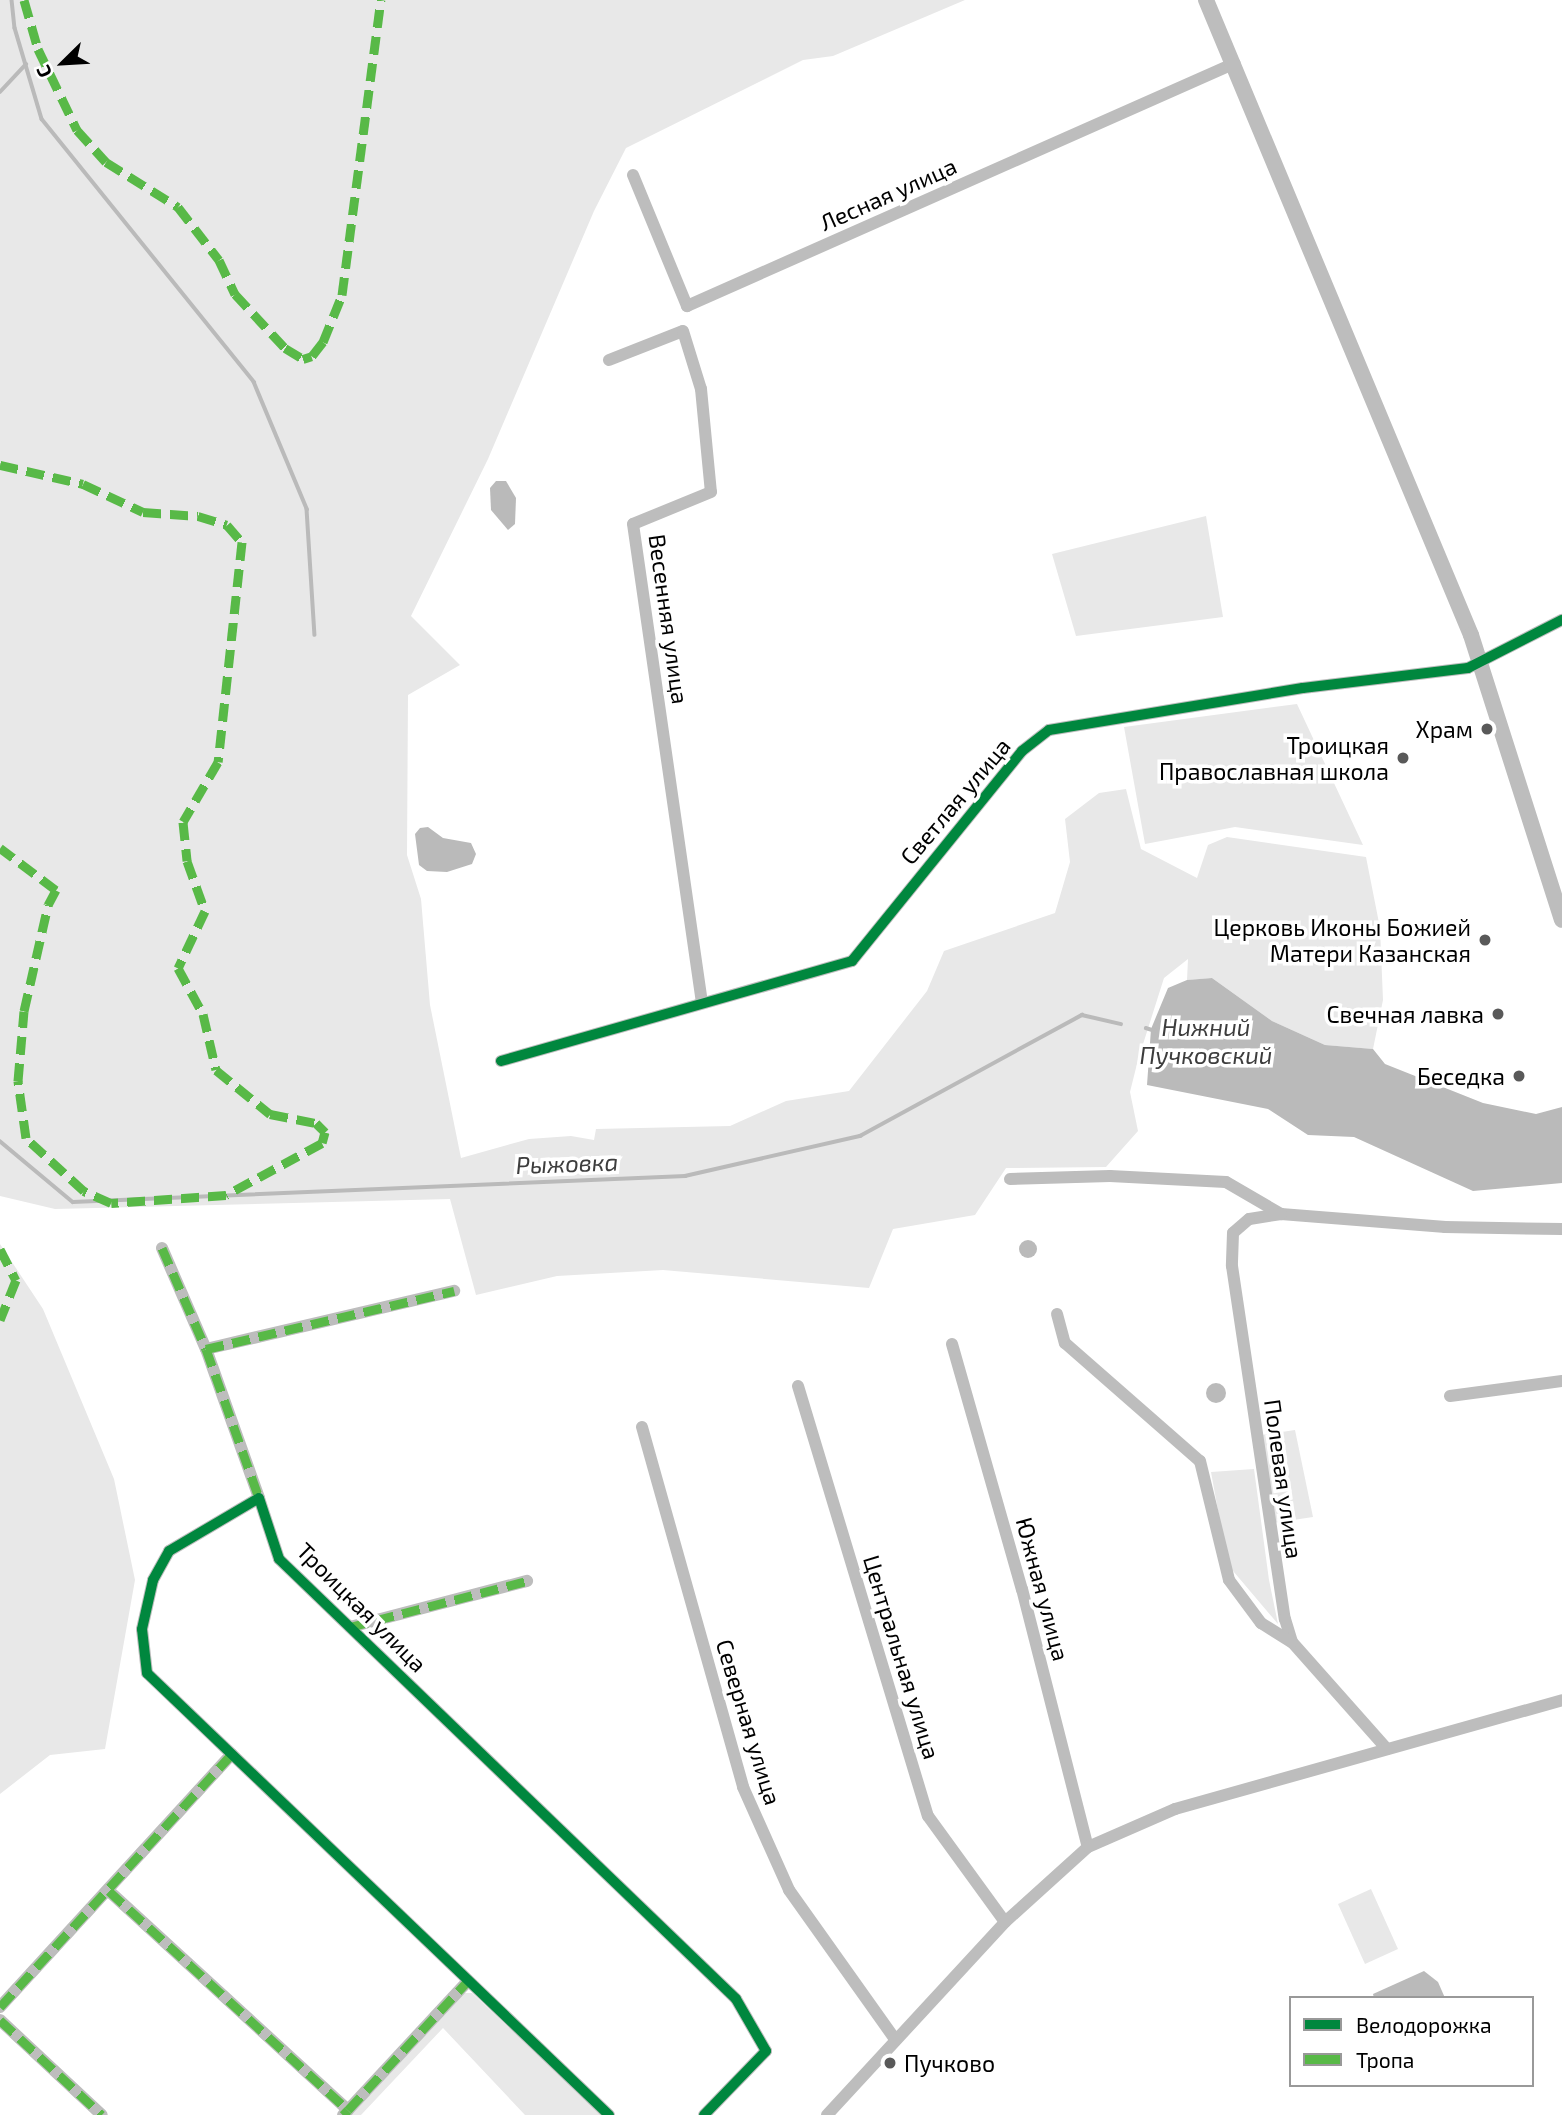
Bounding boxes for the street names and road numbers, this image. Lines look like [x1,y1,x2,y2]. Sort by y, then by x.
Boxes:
street label: Лесная улица [815,152,961,236]
street label: Весенняя улица [643,532,695,706]
street label: Светлая улица [894,732,1016,870]
street label: Полевая улица [1259,1397,1309,1561]
street label: Южная улица [1011,1514,1075,1664]
street label: Троицкая улица [291,1536,433,1678]
street label: Центральная улица [858,1552,946,1762]
street label: Северная улица [711,1636,787,1808]

